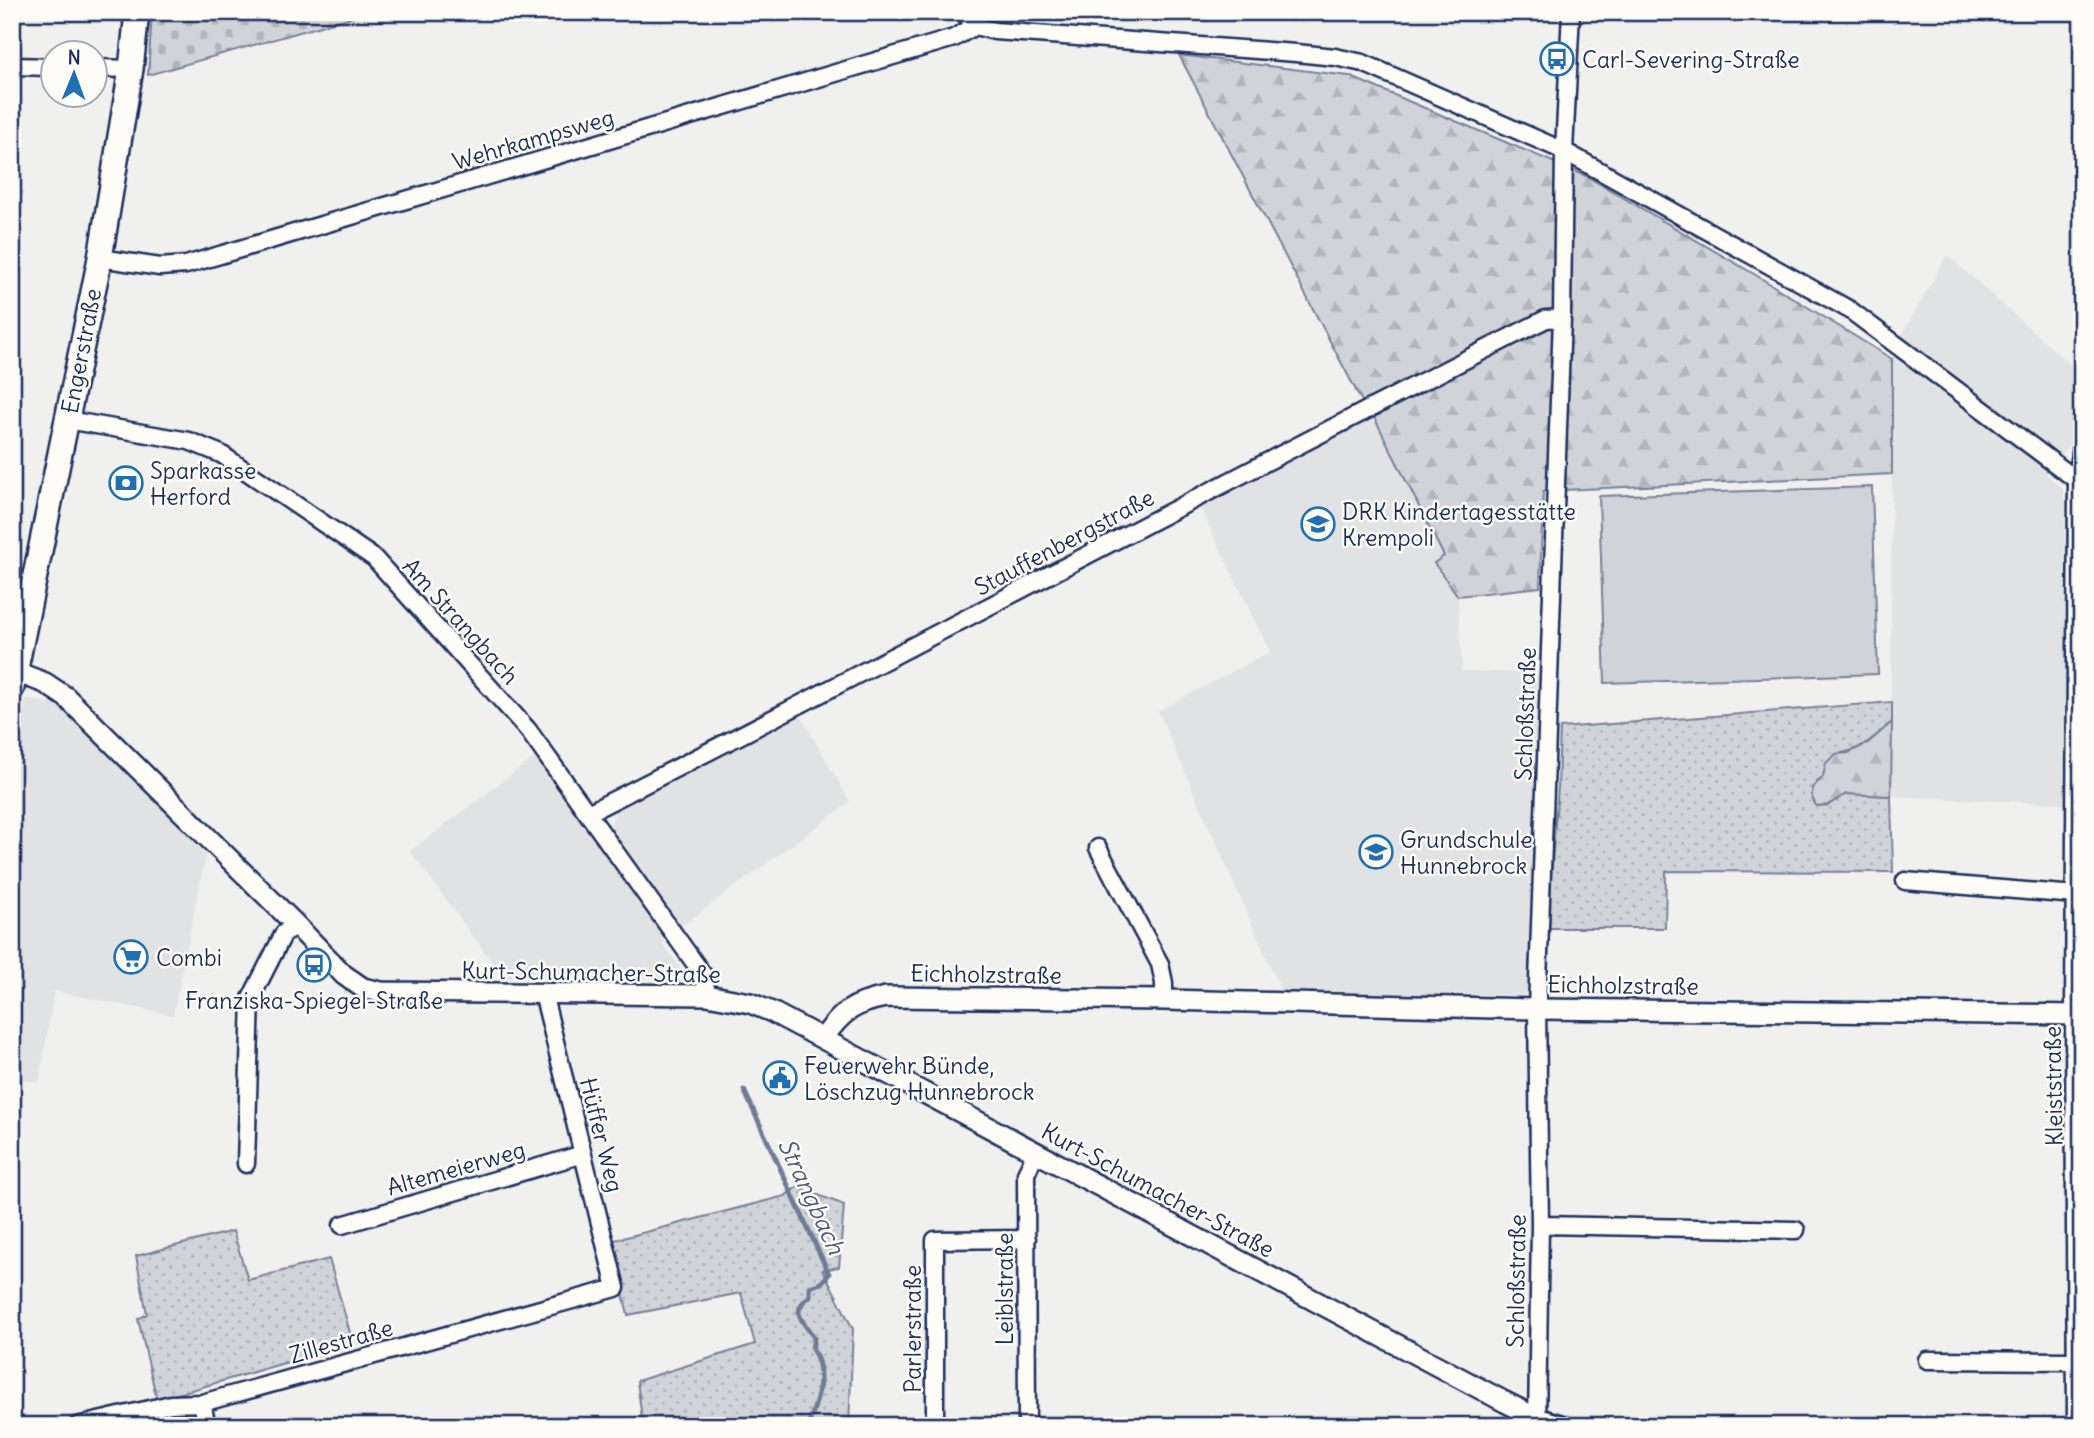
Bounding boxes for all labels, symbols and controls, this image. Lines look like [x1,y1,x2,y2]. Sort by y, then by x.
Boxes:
north arrow [38,38,108,108]
bus stop icon: Carl-Severing-Straße [1538,40,1576,78]
text: N [68,45,81,69]
place label: Carl-Severing-Straße [1582,45,1800,74]
street label: Wehrkampsweg [449,102,617,176]
street label: Engerstraße [55,286,107,416]
place label: Sparkasse Herford [150,456,256,511]
bank icon: Sparkasse Herford [107,464,145,502]
street label: Stauffenbergstraße [969,482,1159,602]
place label: DRK Kindertagesstätte Krempoli [1342,497,1576,552]
school or university icon: DRK Kindertagesstätte Krempoli [1299,505,1337,543]
street label: Am Strangbach [397,552,525,690]
street label: Schloßstraße [1508,647,1542,781]
place label: Grundschule Hunnebrock [1400,825,1533,880]
school or university icon: Grundschule Hunnebrock [1357,833,1395,871]
supermarket icon: Combi [112,938,150,976]
place label: Combi [156,943,222,972]
bus stop icon: Franziska-Spiegel-Straße [295,946,333,984]
street label: Kurt-Schumacher-Straße [461,955,721,989]
street label: Eichholzstraße [910,958,1062,990]
street label: Eichholzstraße [1547,969,1699,1001]
place label: Franziska-Spiegel-Straße [185,986,443,1015]
street label: Kleiststraße [2037,1025,2069,1147]
place label: Feuerwehr Bünde, Löschzug Hunnebrock [804,1051,1034,1106]
public building icon: Feuerwehr Bünde, Löschzug Hunnebrock [761,1059,799,1097]
street label: Hüffer Weg [574,1075,630,1195]
street label: Kurt-Schumacher-Straße [1037,1116,1279,1264]
water label: Strangbach [772,1133,852,1260]
street label: Altemeierweg [383,1134,529,1202]
street label: Schloßstraße [1500,1214,1532,1348]
street label: Leiblstraße [990,1233,1019,1345]
street label: Parlerstraße [898,1265,927,1393]
street label: Zillestraße [286,1312,396,1370]

